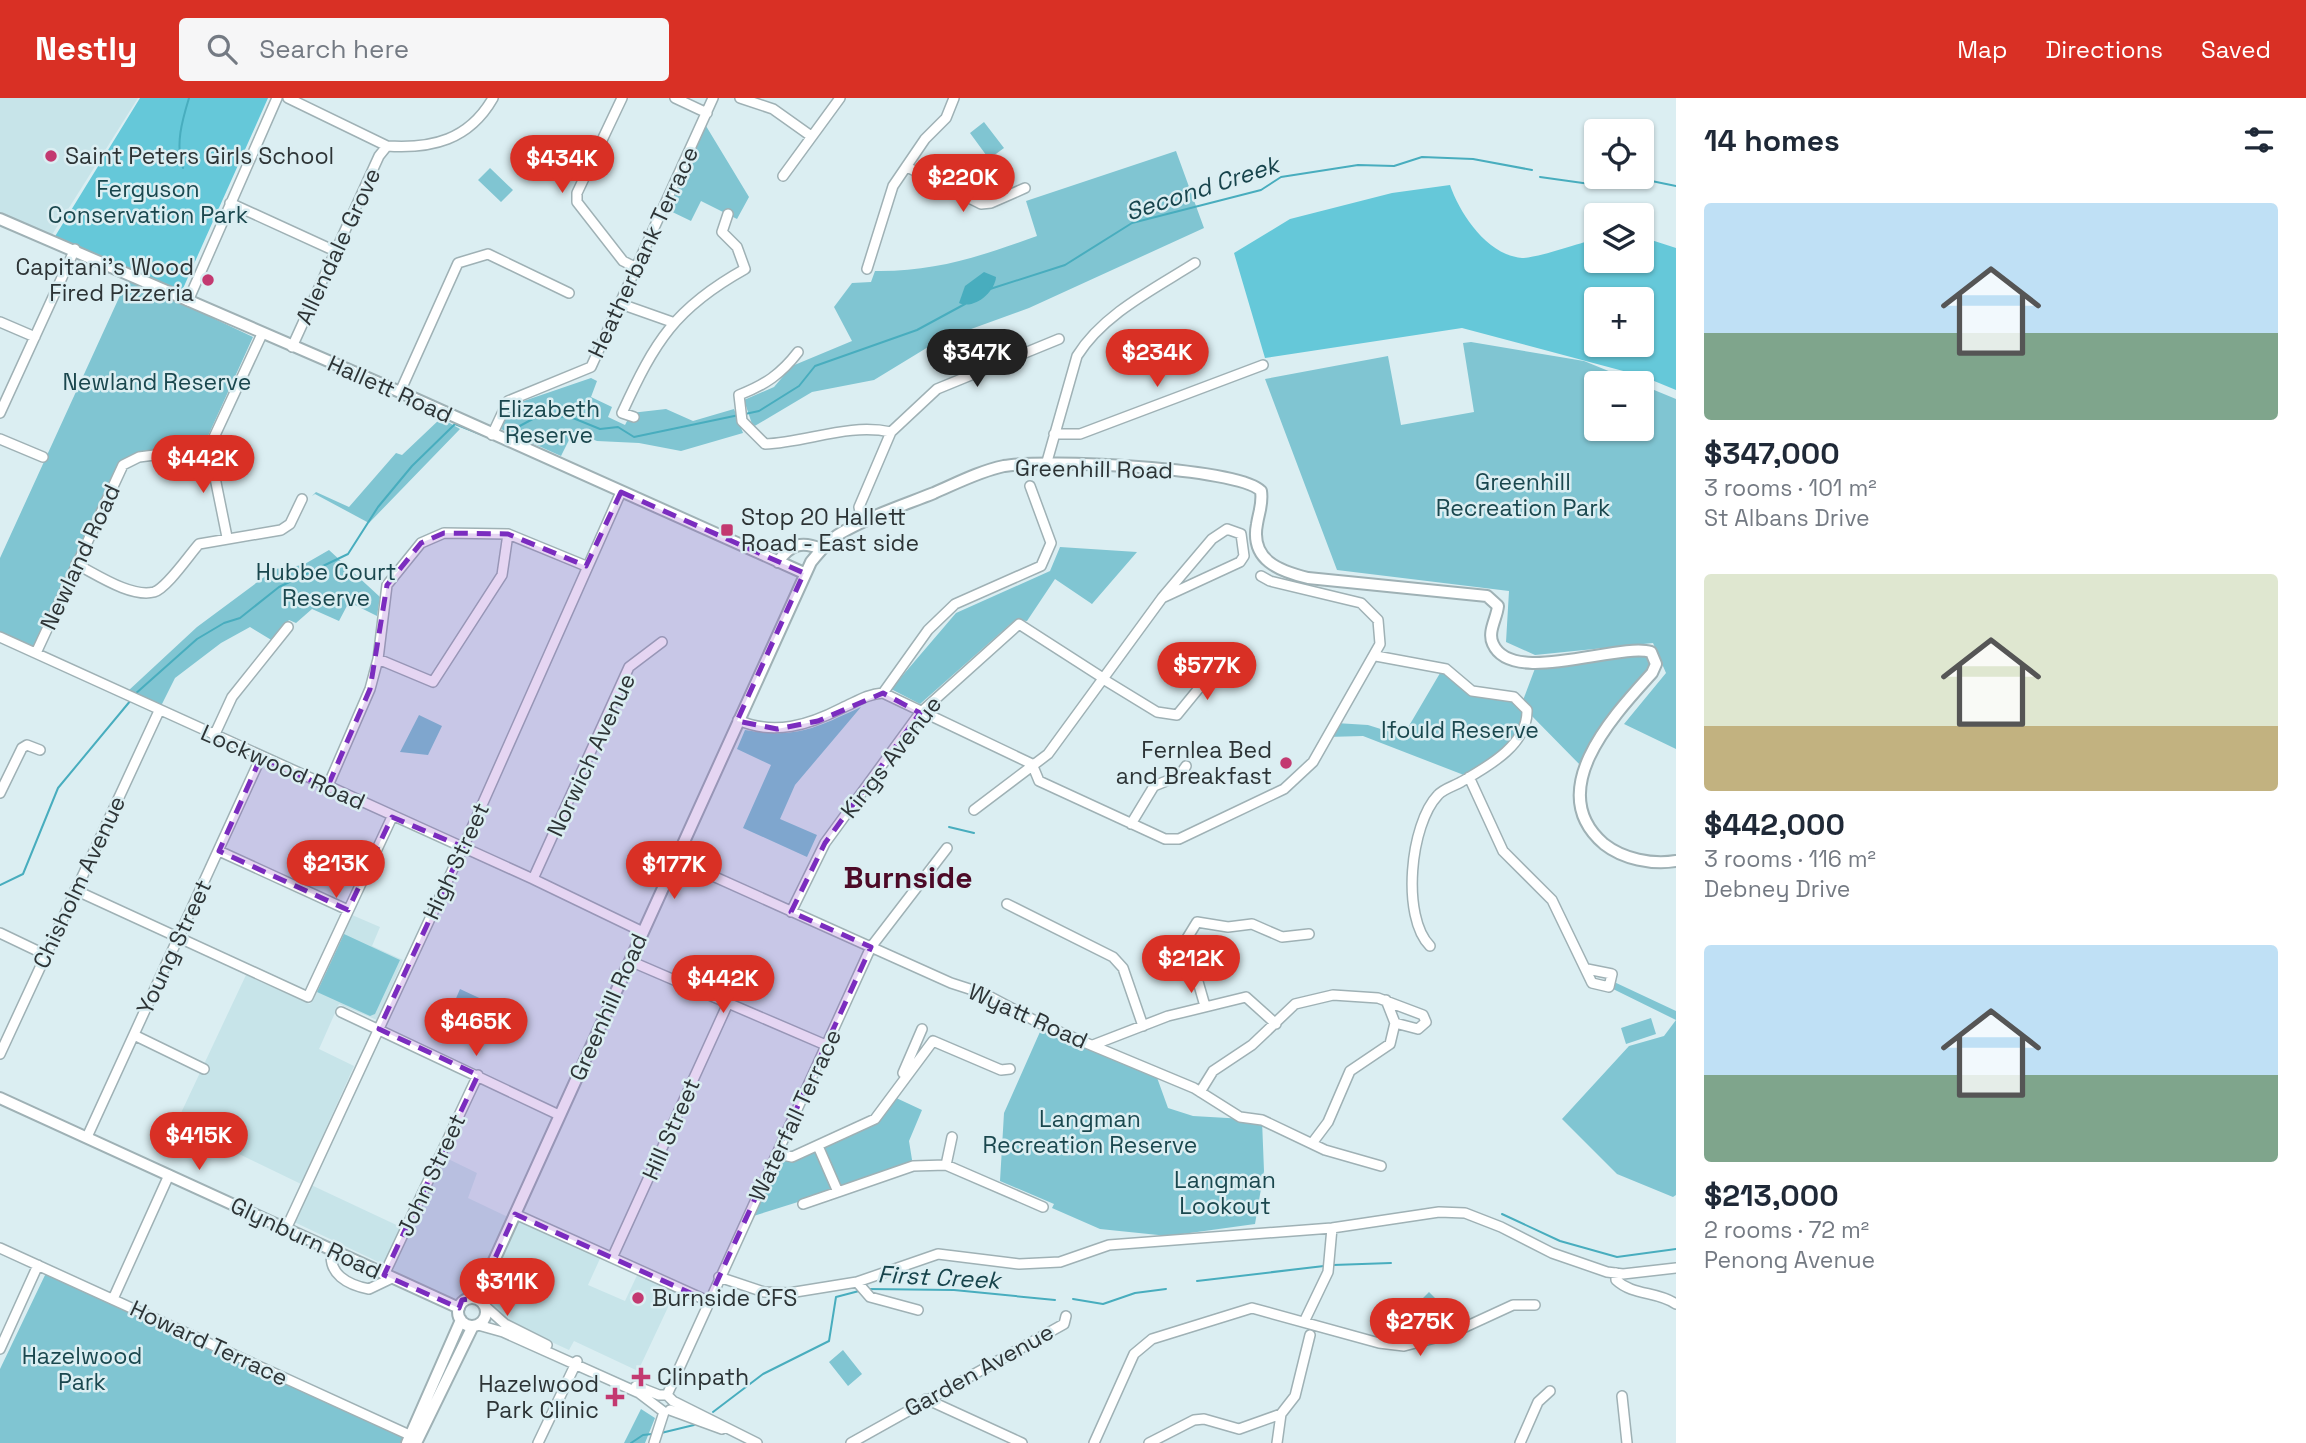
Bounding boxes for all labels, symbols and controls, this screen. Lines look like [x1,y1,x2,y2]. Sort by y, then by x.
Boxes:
search box [179,18,669,81]
text: Nestly [35,28,137,70]
icon: search [203,30,241,68]
text: Search here [259,32,409,66]
text: Map [1957,34,2007,65]
text: Directions [2045,34,2163,65]
text: Saved [2201,34,2271,65]
map controls [1584,119,1654,441]
button: locate [1584,119,1654,189]
text: 14 homes [1704,121,1840,160]
icon: filters [2240,121,2278,159]
pin: $434K [513,136,611,195]
place label: Saint Peters Girls School [65,141,334,171]
street label: Heatherbank Terrace [581,141,705,363]
text: $434K [526,143,598,173]
marker: Saint Peters Girls School [43,148,59,164]
water label: Second Creek [1121,148,1286,227]
pin: $220K [914,155,1012,214]
text: $220K [928,162,998,192]
street label: Allendale Grove [289,163,387,329]
park label: Ferguson Conservation Park [48,174,248,230]
button: layers [1584,203,1654,273]
icon: home [1928,248,2054,374]
place label: Capitani's Wood Fired Pizzeria [15,252,194,308]
marker: Capitani's Wood Fired Pizzeria [200,272,216,288]
button: + [1584,287,1654,357]
pin: $347K [928,330,1026,389]
pin: $234K [1108,330,1206,389]
text: $347K [943,337,1011,367]
text: $234K [1122,337,1192,367]
street label: Hallett Road [323,348,457,430]
park label: Newland Reserve [63,367,251,397]
button: − [1584,371,1654,441]
park label: Elizabeth Reserve [498,394,600,450]
text: $347,000 [1704,434,1840,473]
pin: $442K [154,436,252,495]
text: $442K [167,443,239,473]
street label: Greenhill Road [1015,453,1173,485]
park label: Greenhill Recreation Park [1436,467,1610,523]
text: 3 rooms · 101 m² [1704,473,1877,503]
street label: Newland Road [33,479,127,635]
place label: Stop 20 Hallett Road - East side [741,502,919,558]
text: St Albans Drive [1704,503,1870,533]
marker: Stop 20 Hallett Road - East side [719,522,735,538]
park label: Hubbe Court Reserve [256,557,396,613]
icon: home [1928,619,2054,745]
pin: $577K [1158,642,1256,702]
text: $577K [1173,650,1241,680]
street label: Norwich Avenue [540,668,642,842]
street label: Kings Avenue [834,690,948,824]
park label: Ifould Reserve [1381,715,1539,745]
street label: Lockwood Road [196,717,370,817]
place label: Fernlea Bed and Breakfast [1116,735,1272,791]
marker: Fernlea Bed and Breakfast [1278,755,1294,771]
street label: Chisholm Avenue [26,791,132,973]
street label: High Street [416,798,496,924]
text: $442,000 [1704,805,1845,844]
pin: $213K [287,840,385,900]
pin: $177K [625,842,723,901]
text: 3 rooms · 116 m² [1704,844,1876,874]
text: $213K [303,848,369,878]
text: $177K [642,849,706,879]
district label: Burnside [844,858,972,897]
text: Debney Drive [1704,874,1850,904]
street label: Young Street [130,875,218,1019]
street label: Greenhill Road [562,929,654,1085]
pin: $212K [1142,936,1240,995]
text: $212K [1158,943,1224,973]
pin: $442K [674,956,772,1015]
text: $442K [687,963,759,993]
street label: Wyatt Road [964,976,1092,1056]
icon: home [1928,990,2054,1116]
pin: $465K [427,998,525,1058]
text: $465K [441,1006,511,1036]
street label: Waterfall Terrace [742,1024,848,1206]
street label: Hill Street [635,1073,707,1185]
park label: Langman Recreation Reserve [983,1104,1197,1160]
street label: John Street [390,1109,472,1241]
pin: $415K [150,1112,248,1172]
text: $415K [166,1120,232,1150]
park label: Langman Lookout [1174,1165,1276,1221]
text: $213,000 [1704,1176,1839,1215]
street label: Glynburn Road [226,1190,386,1286]
text: 2 rooms · 72 m² [1704,1215,1869,1245]
text: Penong Avenue [1704,1245,1875,1275]
pin: $311K [458,1258,556,1318]
water label: First Creek [877,1258,1004,1296]
text: $311K [476,1266,538,1296]
place label: Burnside CFS [652,1283,797,1313]
marker: Burnside CFS [630,1290,646,1306]
street label: Howard Terrace [125,1293,293,1393]
pin: $275K [1371,1298,1469,1358]
text: $275K [1386,1306,1454,1336]
street label: Garden Avenue [899,1317,1059,1423]
park label: Hazelwood Park [22,1341,142,1397]
place label: Clinpath [657,1362,749,1392]
marker: Clinpath [631,1367,651,1387]
place label: Hazelwood Park Clinic [478,1369,599,1425]
marker: Hazelwood Park Clinic [605,1387,625,1407]

